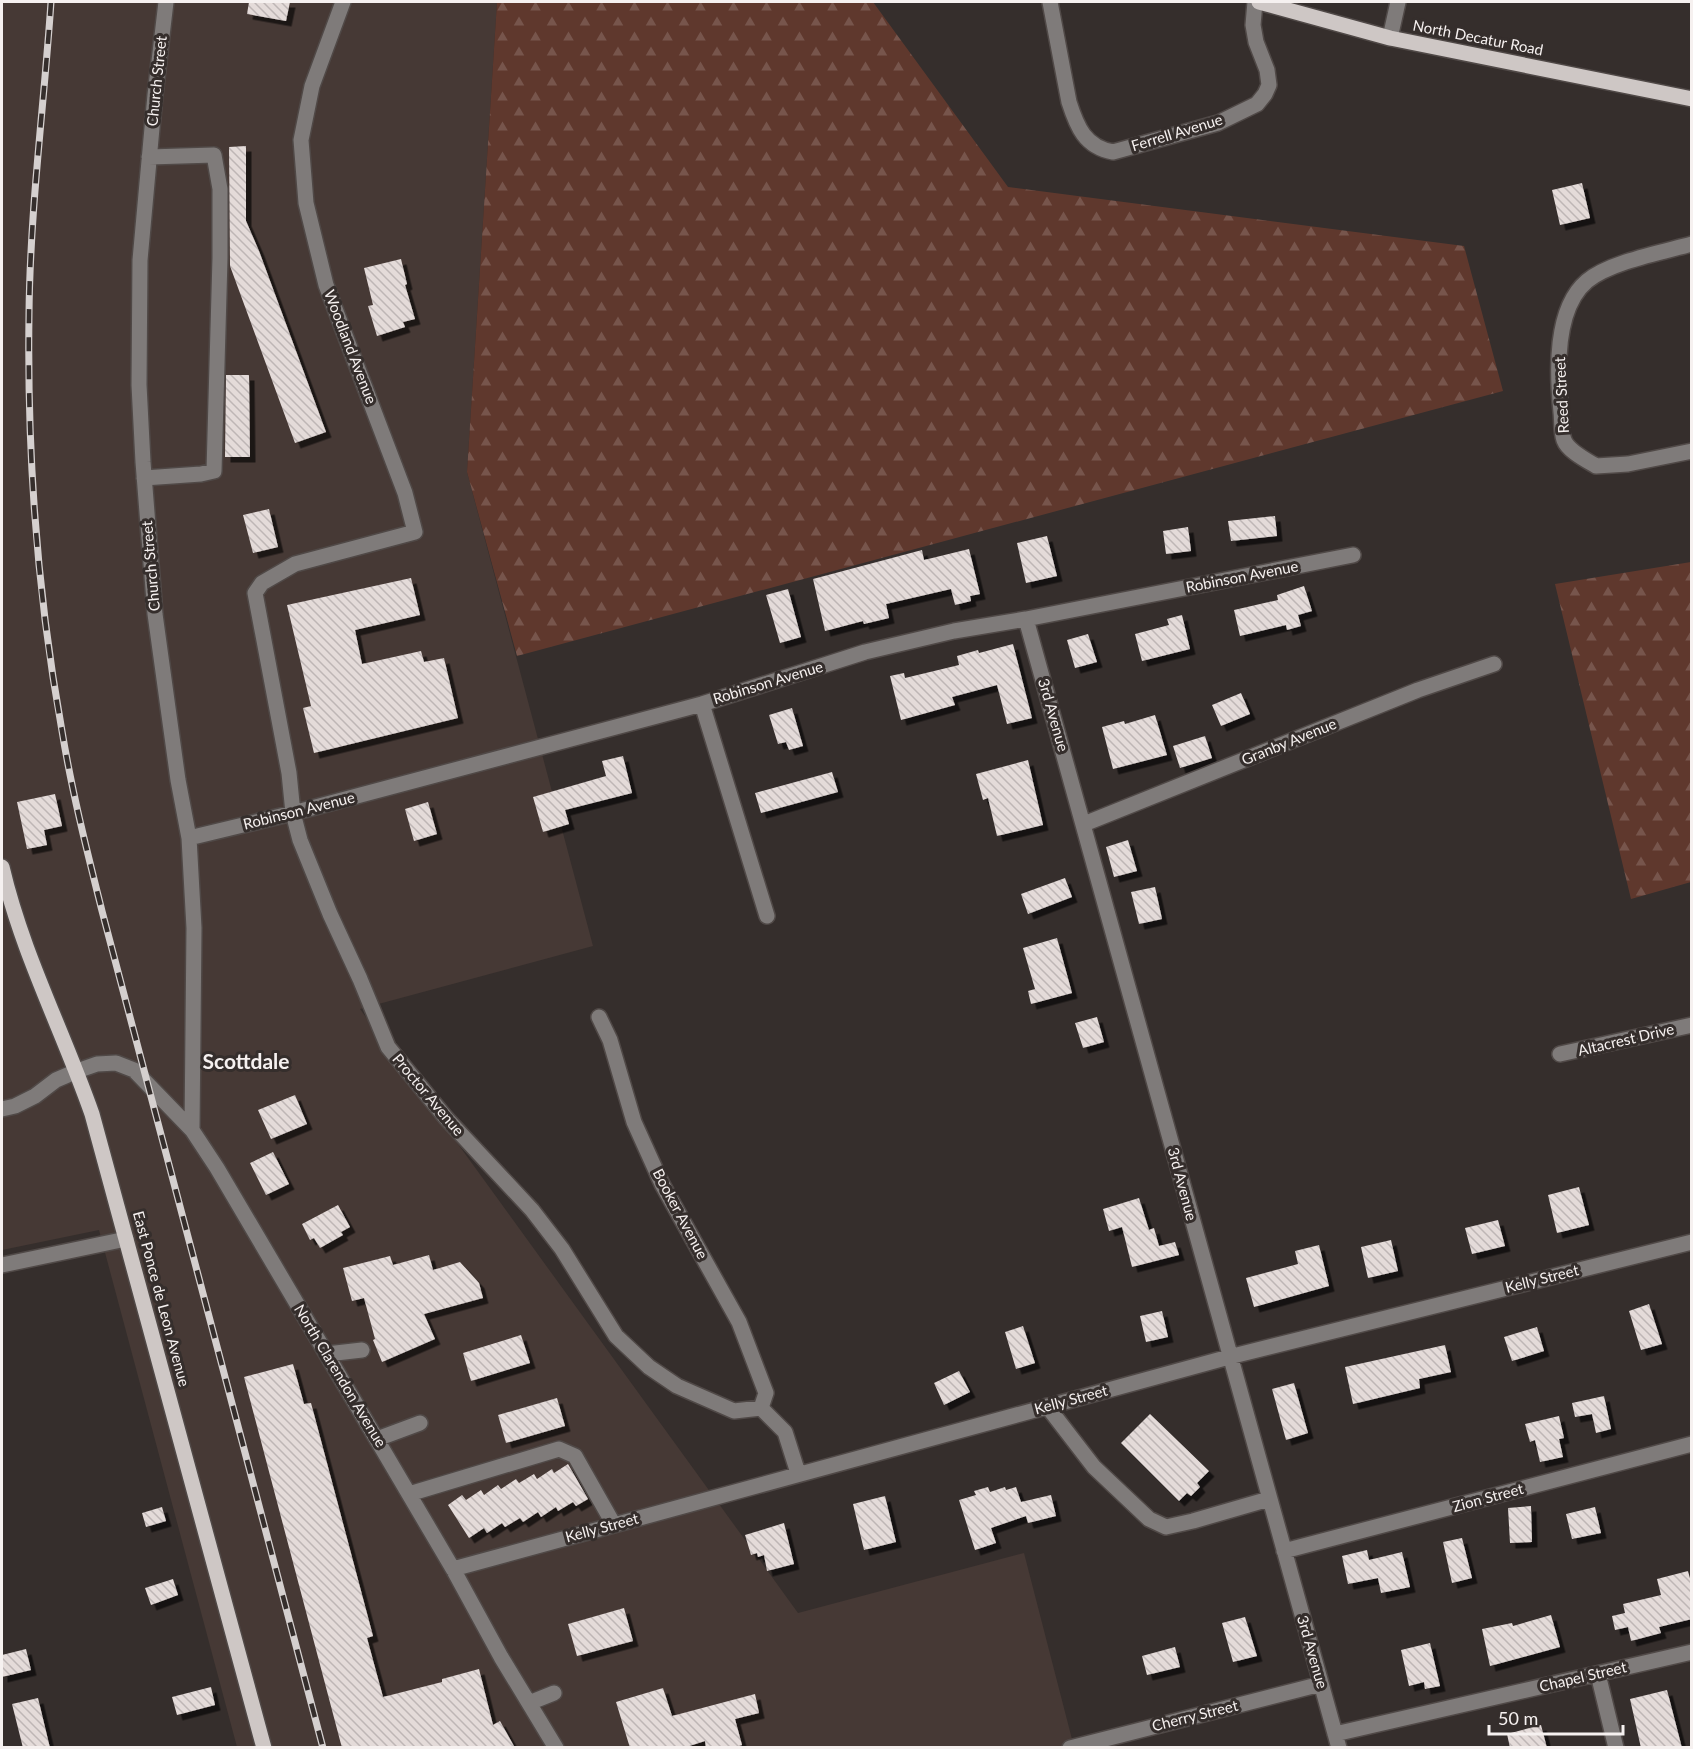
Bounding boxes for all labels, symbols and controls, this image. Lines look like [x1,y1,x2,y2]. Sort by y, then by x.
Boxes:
street label: North Decatur Road [1411,16,1545,58]
street label: Church Street [142,34,170,127]
street label: Ferrell Avenue [1129,110,1225,154]
street label: Woodland Avenue [321,287,381,406]
street label: Reed Street [1550,356,1572,434]
street label: Church Street [137,519,163,612]
street label: Robinson Avenue [1184,556,1300,596]
street label: Robinson Avenue [710,657,825,707]
street label: 3rd Avenue [1035,676,1073,753]
street label: Granby Avenue [1239,714,1339,768]
street label: Robinson Avenue [241,787,356,833]
street label: Altacrest Drive [1576,1019,1676,1059]
district label: Scottdale [202,1048,290,1073]
street label: Proctor Avenue [389,1050,468,1139]
street label: 3rd Avenue [1165,1145,1201,1222]
street label: Booker Avenue [649,1165,712,1262]
street label: East Ponce de Leon Avenue [130,1209,194,1389]
street label: Kelly Street [1503,1260,1581,1296]
street label: North Clarendon Avenue [291,1301,391,1450]
street label: Kelly Street [1032,1380,1110,1417]
street label: Zion Street [1450,1479,1526,1515]
street label: Kelly Street [563,1508,641,1545]
street label: 3rd Avenue [1294,1613,1332,1690]
street label: Chapel Street [1537,1657,1629,1695]
street label: Cherry Street [1150,1696,1240,1734]
scale bar [1489,1698,1622,1736]
text: 50 m [1498,1707,1538,1729]

